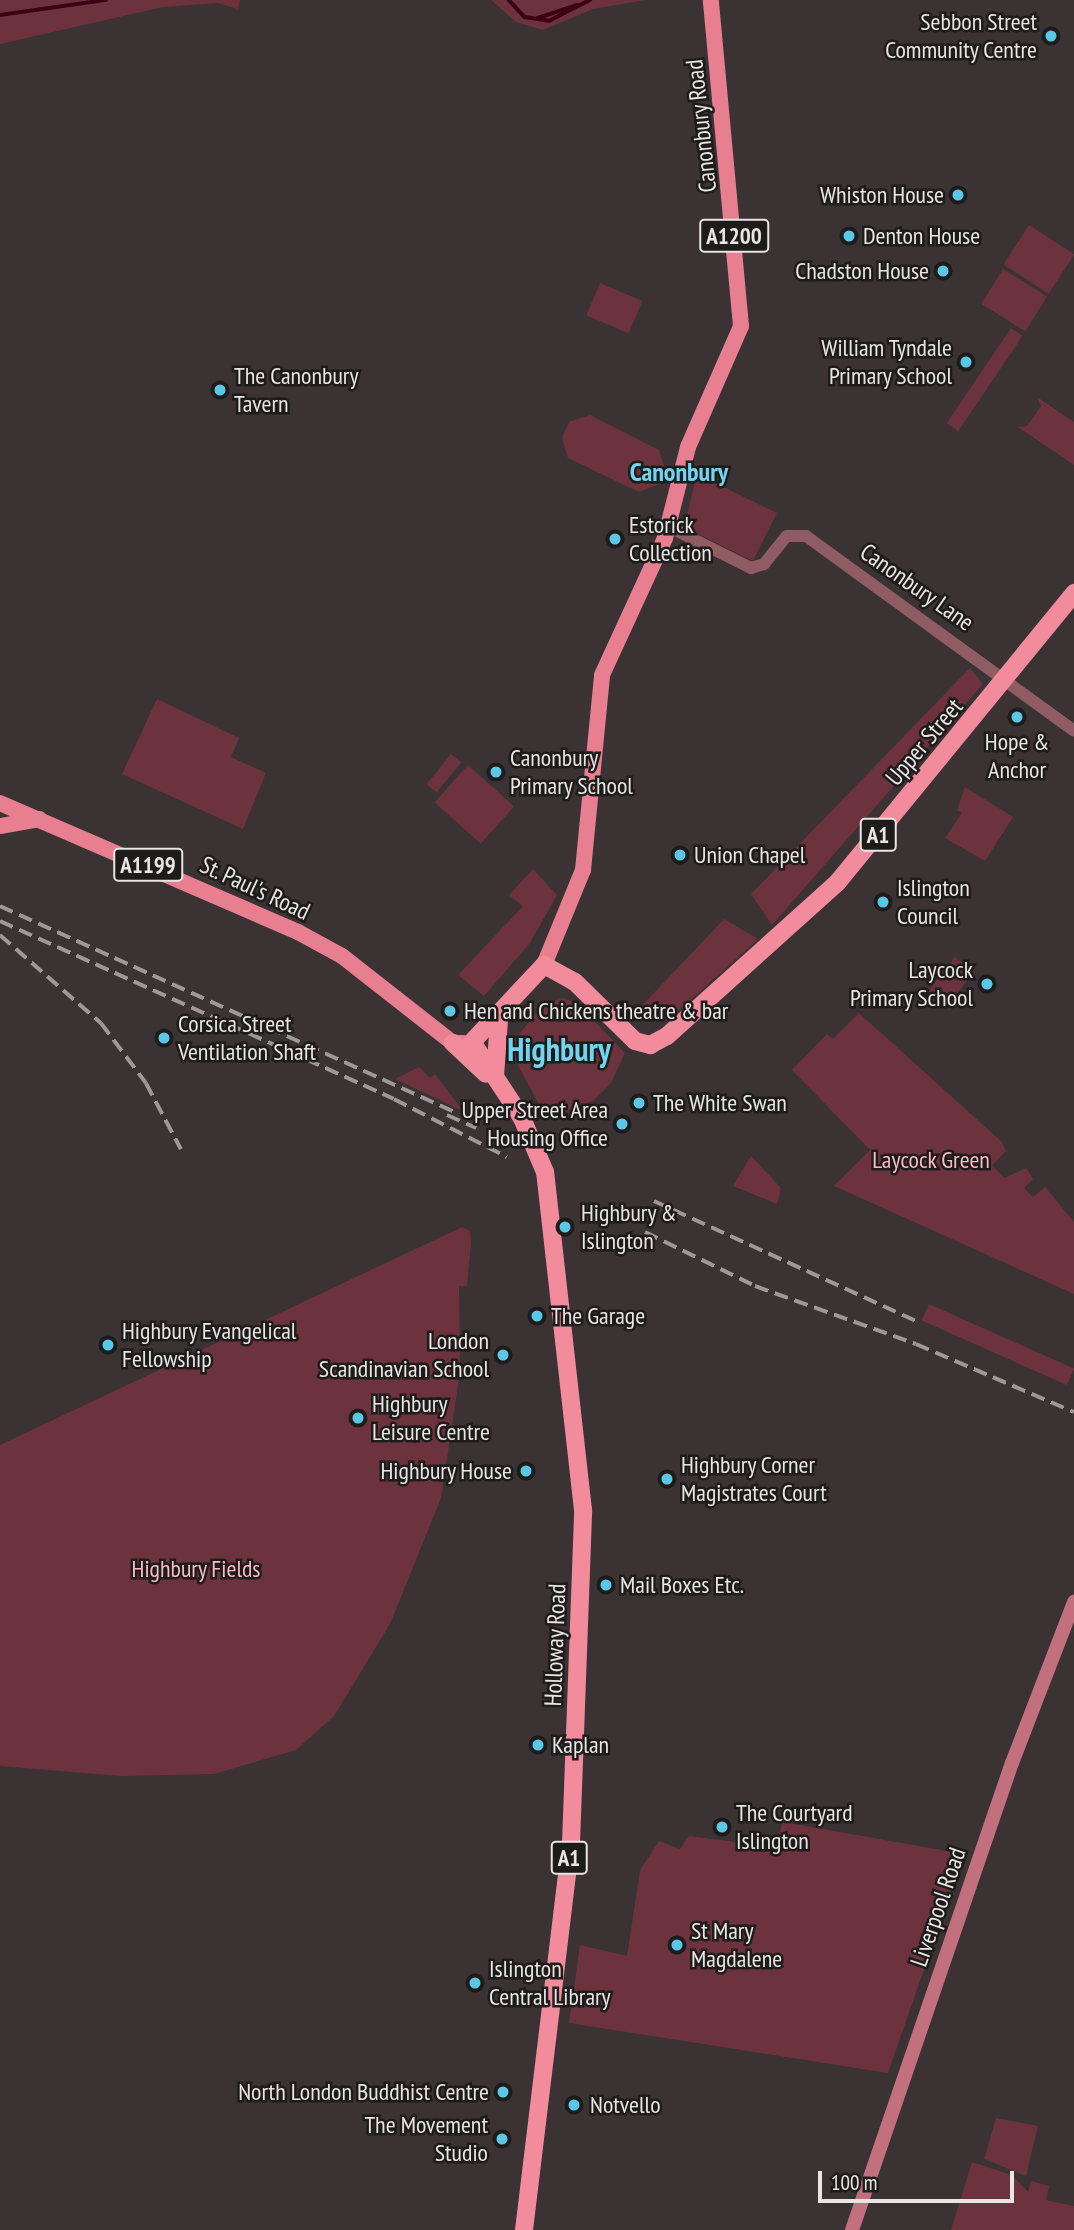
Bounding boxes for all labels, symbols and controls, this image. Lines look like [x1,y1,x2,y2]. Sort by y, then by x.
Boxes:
place label: Sebbon Street Community Centre [884,8,1037,64]
marker: Sebbon Street Community Centre [1043,28,1059,44]
street label: Canonbury Road [680,58,722,194]
place label: Whiston House [820,181,944,209]
marker: Whiston House [950,187,966,203]
road number: A1200 [699,216,769,256]
place label: Denton House [863,222,980,250]
marker: Denton House [841,228,857,244]
place label: Chadston House [795,257,929,285]
marker: Chadston House [935,263,951,279]
place label: William Tyndale Primary School [821,334,952,390]
marker: William Tyndale Primary School [958,354,974,370]
place label: The Canonbury Tavern [234,362,358,418]
marker: The Canonbury Tavern [212,382,228,398]
district label: Canonbury [630,456,728,488]
place label: Estorick Collection [629,511,712,567]
marker: Estorick Collection [607,531,623,547]
street label: Canonbury Lane [854,537,980,637]
street label: Upper Street [879,693,969,791]
marker: Hope & Anchor [1009,709,1025,725]
place label: Hope & Anchor [985,728,1049,784]
place label: Canonbury Primary School [510,744,634,800]
marker: Canonbury Primary School [488,764,504,780]
road number: A1 [859,816,897,855]
place label: Union Chapel [694,841,805,869]
road number: A1199 [113,846,183,884]
marker: Union Chapel [672,847,688,863]
street label: St. Paul's Road [195,850,315,926]
place label: Islington Council [897,874,970,930]
marker: Islington Council [875,894,891,910]
place label: Laycock Primary School [849,956,973,1012]
marker: Laycock Primary School [979,976,995,992]
place label: Hen and Chickens theatre & bar [464,997,728,1025]
marker: Hen and Chickens theatre & bar [442,1003,458,1019]
place label: Corsica Street Ventilation Shaft [178,1010,316,1066]
marker: Corsica Street Ventilation Shaft [156,1030,172,1046]
district label: Highbury [507,1030,611,1068]
place label: The White Swan [653,1089,787,1117]
marker: The White Swan [631,1095,647,1111]
place label: Upper Street Area Housing Office [461,1096,608,1152]
marker: Upper Street Area Housing Office [614,1116,630,1132]
park label: Laycock Green [872,1146,990,1174]
place label: Highbury & Islington [581,1199,677,1255]
marker: Highbury & Islington [555,1217,575,1237]
place label: The Garage [551,1302,645,1330]
marker: The Garage [529,1308,545,1324]
place label: Highbury Evangelical Fellowship [122,1317,297,1373]
place label: London Scandinavian School [319,1327,489,1383]
marker: Highbury Evangelical Fellowship [100,1337,116,1353]
marker: London Scandinavian School [495,1347,511,1363]
place label: Highbury Leisure Centre [372,1390,490,1446]
marker: Highbury Leisure Centre [350,1410,366,1426]
place label: Highbury Corner Magistrates Court [681,1451,827,1507]
place label: Highbury House [380,1457,512,1485]
marker: Highbury House [518,1463,534,1479]
marker: Highbury Corner Magistrates Court [659,1471,675,1487]
park label: Highbury Fields [131,1555,261,1583]
place label: Mail Boxes Etc. [620,1571,744,1599]
marker: Mail Boxes Etc. [598,1577,614,1593]
street label: Holloway Road [538,1583,572,1707]
place label: Kaplan [552,1731,609,1759]
marker: Kaplan [530,1737,546,1753]
place label: The Courtyard Islington [736,1799,853,1855]
marker: The Courtyard Islington [714,1819,730,1835]
road number: A1 [550,1839,588,1878]
street label: Liverpool Road [904,1844,972,1970]
place label: St Mary Magdalene [691,1917,782,1973]
marker: St Mary Magdalene [669,1937,685,1953]
place label: Islington Central Library [489,1955,611,2011]
marker: Islington Central Library [467,1975,483,1991]
place label: North London Buddhist Centre [238,2078,489,2106]
marker: North London Buddhist Centre [495,2084,511,2100]
place label: Notvello [590,2091,661,2119]
marker: Notvello [564,2095,584,2115]
place label: The Movement Studio [364,2111,488,2167]
marker: The Movement Studio [494,2131,510,2147]
scale bar [822,2156,1018,2200]
text: 100 m [831,2169,877,2196]

